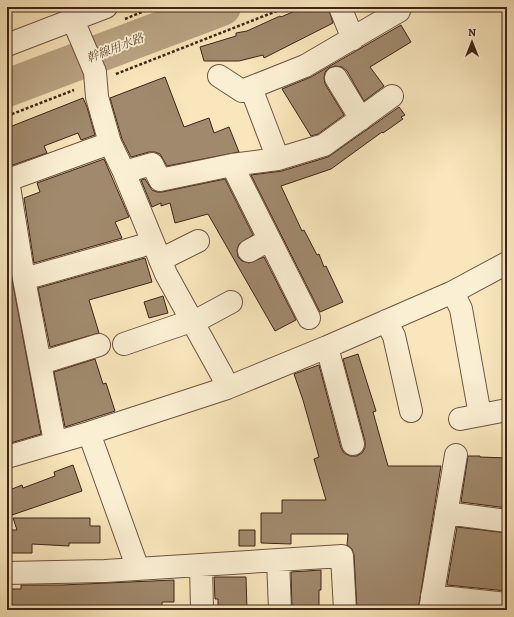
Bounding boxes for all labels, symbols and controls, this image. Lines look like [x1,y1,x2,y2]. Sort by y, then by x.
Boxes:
north arrow [452,22,492,62]
text: N [468,25,476,40]
water label: 幹線用水路 [84,29,147,66]

